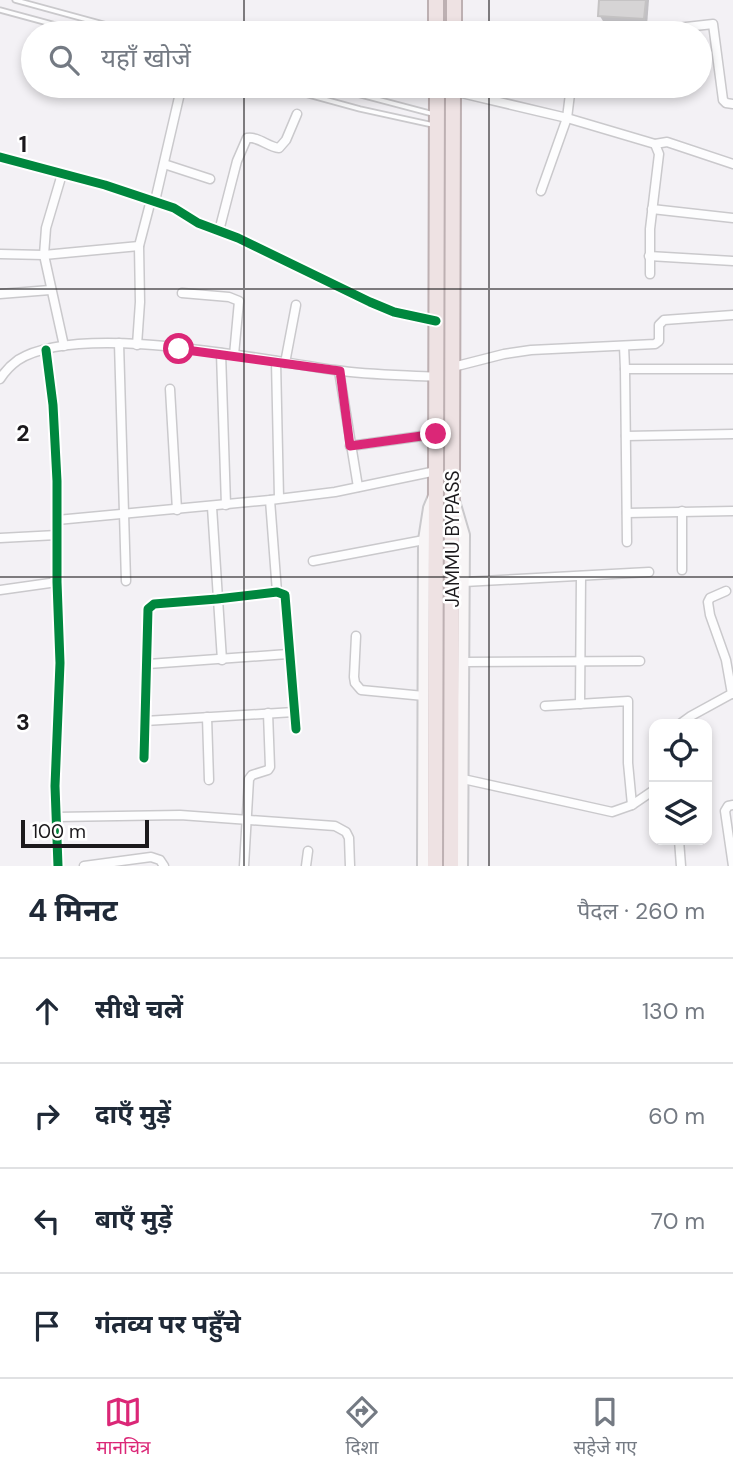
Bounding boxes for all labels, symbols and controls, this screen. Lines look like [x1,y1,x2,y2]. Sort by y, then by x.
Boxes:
search box [21,21,712,98]
icon: search [45,41,83,79]
text: यहाँ खोजें [101,41,191,75]
text: 1 [19,129,27,159]
route start [163,333,194,364]
text: 2 [16,418,30,448]
route end [420,418,451,449]
street label: JAMMU BYPASS [440,471,465,607]
text: 3 [16,707,30,737]
map controls [649,719,712,845]
button: locate [649,719,712,782]
button: layers [649,782,712,845]
scale bar [21,817,149,849]
text: 100 m [32,819,86,844]
text: 4 मिनट [28,891,118,930]
text: पैदल · 260 m [577,896,705,926]
icon: ahead [28,992,66,1030]
text: सीधे चलें [95,992,183,1026]
text: 130 m [642,996,705,1026]
icon: right [28,1097,66,1135]
text: दाएँ मुड़ें [95,1097,171,1131]
text: 60 m [648,1101,705,1131]
icon: left [28,1202,66,1240]
text: बाएँ मुड़ें [95,1202,172,1236]
text: 70 m [651,1206,705,1236]
icon: arrive [28,1307,66,1345]
text: गंतव्य पर पहुँचे [95,1307,241,1341]
tab: मानचित्र [96,1393,151,1462]
tab: दिशा [343,1393,381,1462]
tab: सहेजे गए [573,1393,637,1462]

